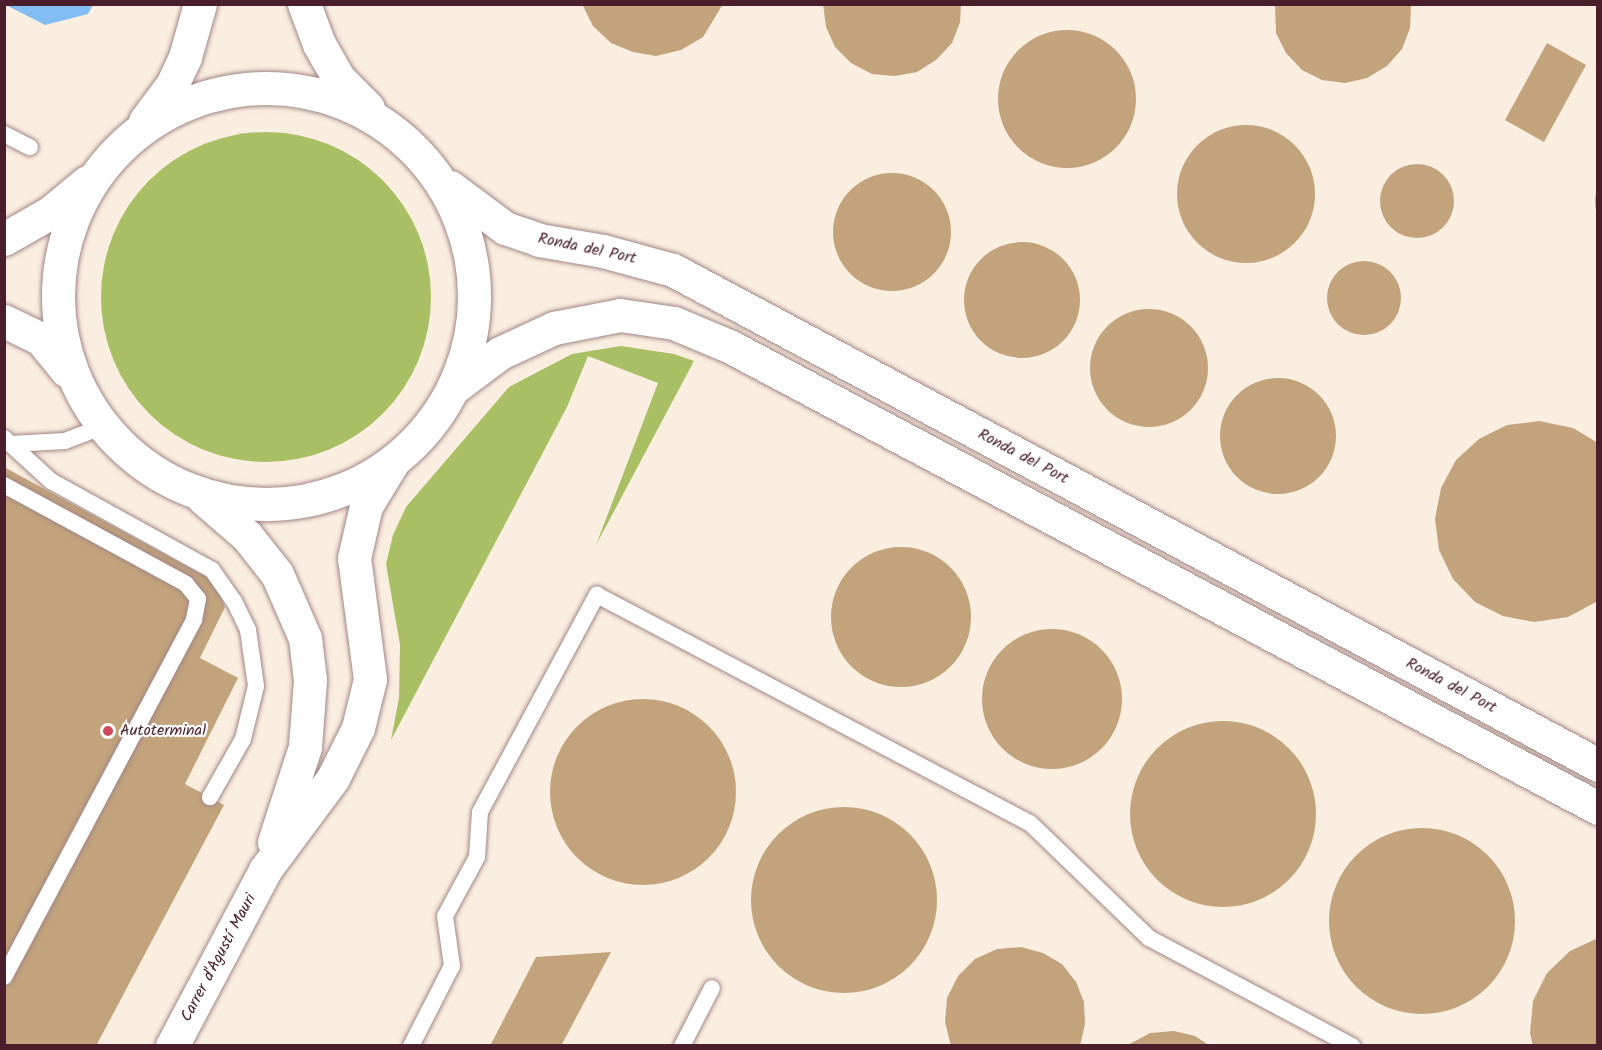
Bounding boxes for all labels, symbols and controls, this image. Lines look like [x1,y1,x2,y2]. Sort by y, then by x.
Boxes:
street label: Ronda del Port [536,229,638,269]
street label: Ronda del Port [974,425,1072,489]
street label: Ronda del Port [1402,654,1500,718]
place label: Autoterminal [120,721,206,741]
marker: Autoterminal [101,724,115,738]
street label: Carrer d'Agustí Mauri [177,891,261,1025]

